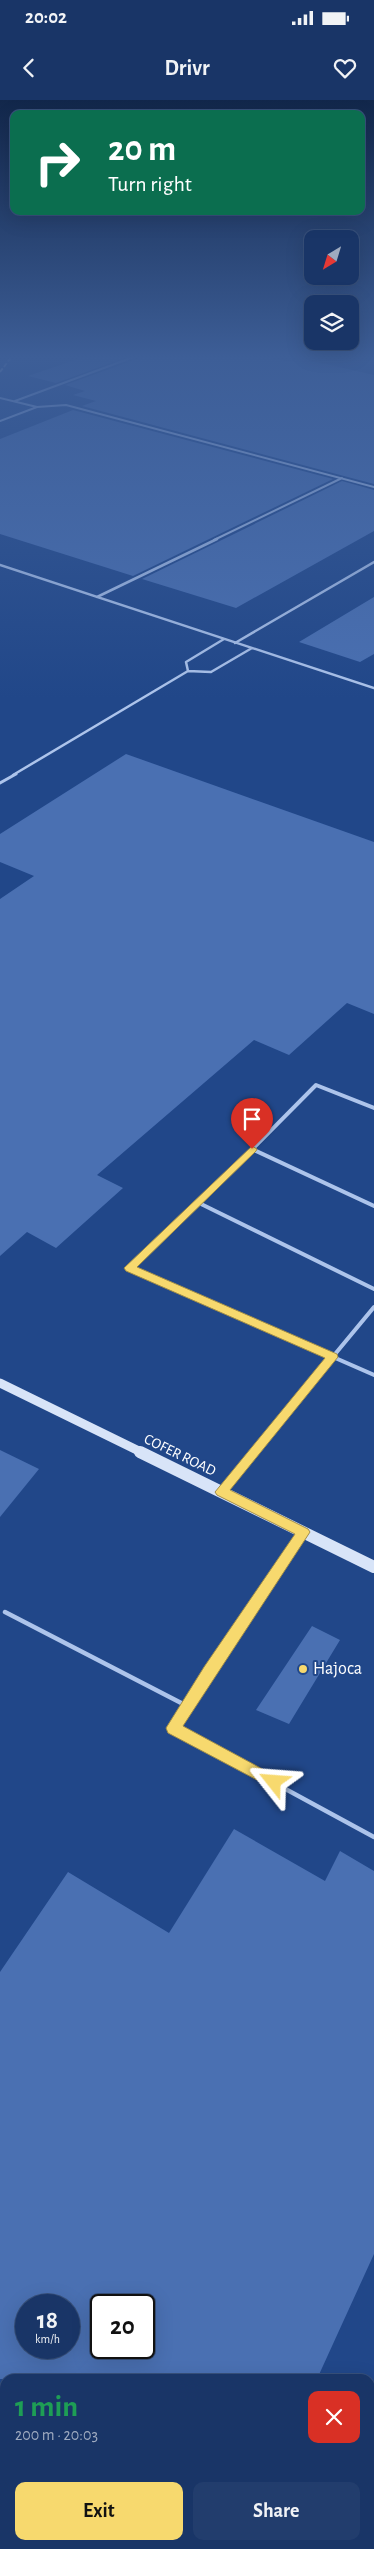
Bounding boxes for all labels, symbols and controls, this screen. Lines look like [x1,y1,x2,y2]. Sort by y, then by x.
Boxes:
text: 20:02 [25,8,67,27]
icon: back [15,54,43,82]
icon: heart [331,54,359,82]
text: Drivr [164,57,210,79]
icon: right [25,130,90,195]
text: 20 m [108,132,176,167]
text: Turn right [108,173,192,195]
north arrow [304,230,359,285]
map controls [304,230,359,350]
button: layers [304,295,359,350]
pin [231,1098,273,1149]
icon: arrive [238,1105,266,1133]
street label: COFER ROAD [142,1431,218,1479]
place label: Hajoca [313,1660,362,1678]
marker: Hajoca [297,1663,309,1675]
position arrow [247,1755,299,1807]
speed limit sign: 20 [90,2294,155,2359]
text: 18 [37,2308,58,2333]
text: km/h [35,2333,60,2345]
button: close [308,2391,360,2443]
text: 1 min [15,2392,78,2422]
text: 200 m · 20:03 [15,2427,98,2443]
button: Exit [15,2482,183,2540]
button: Share [193,2482,360,2540]

